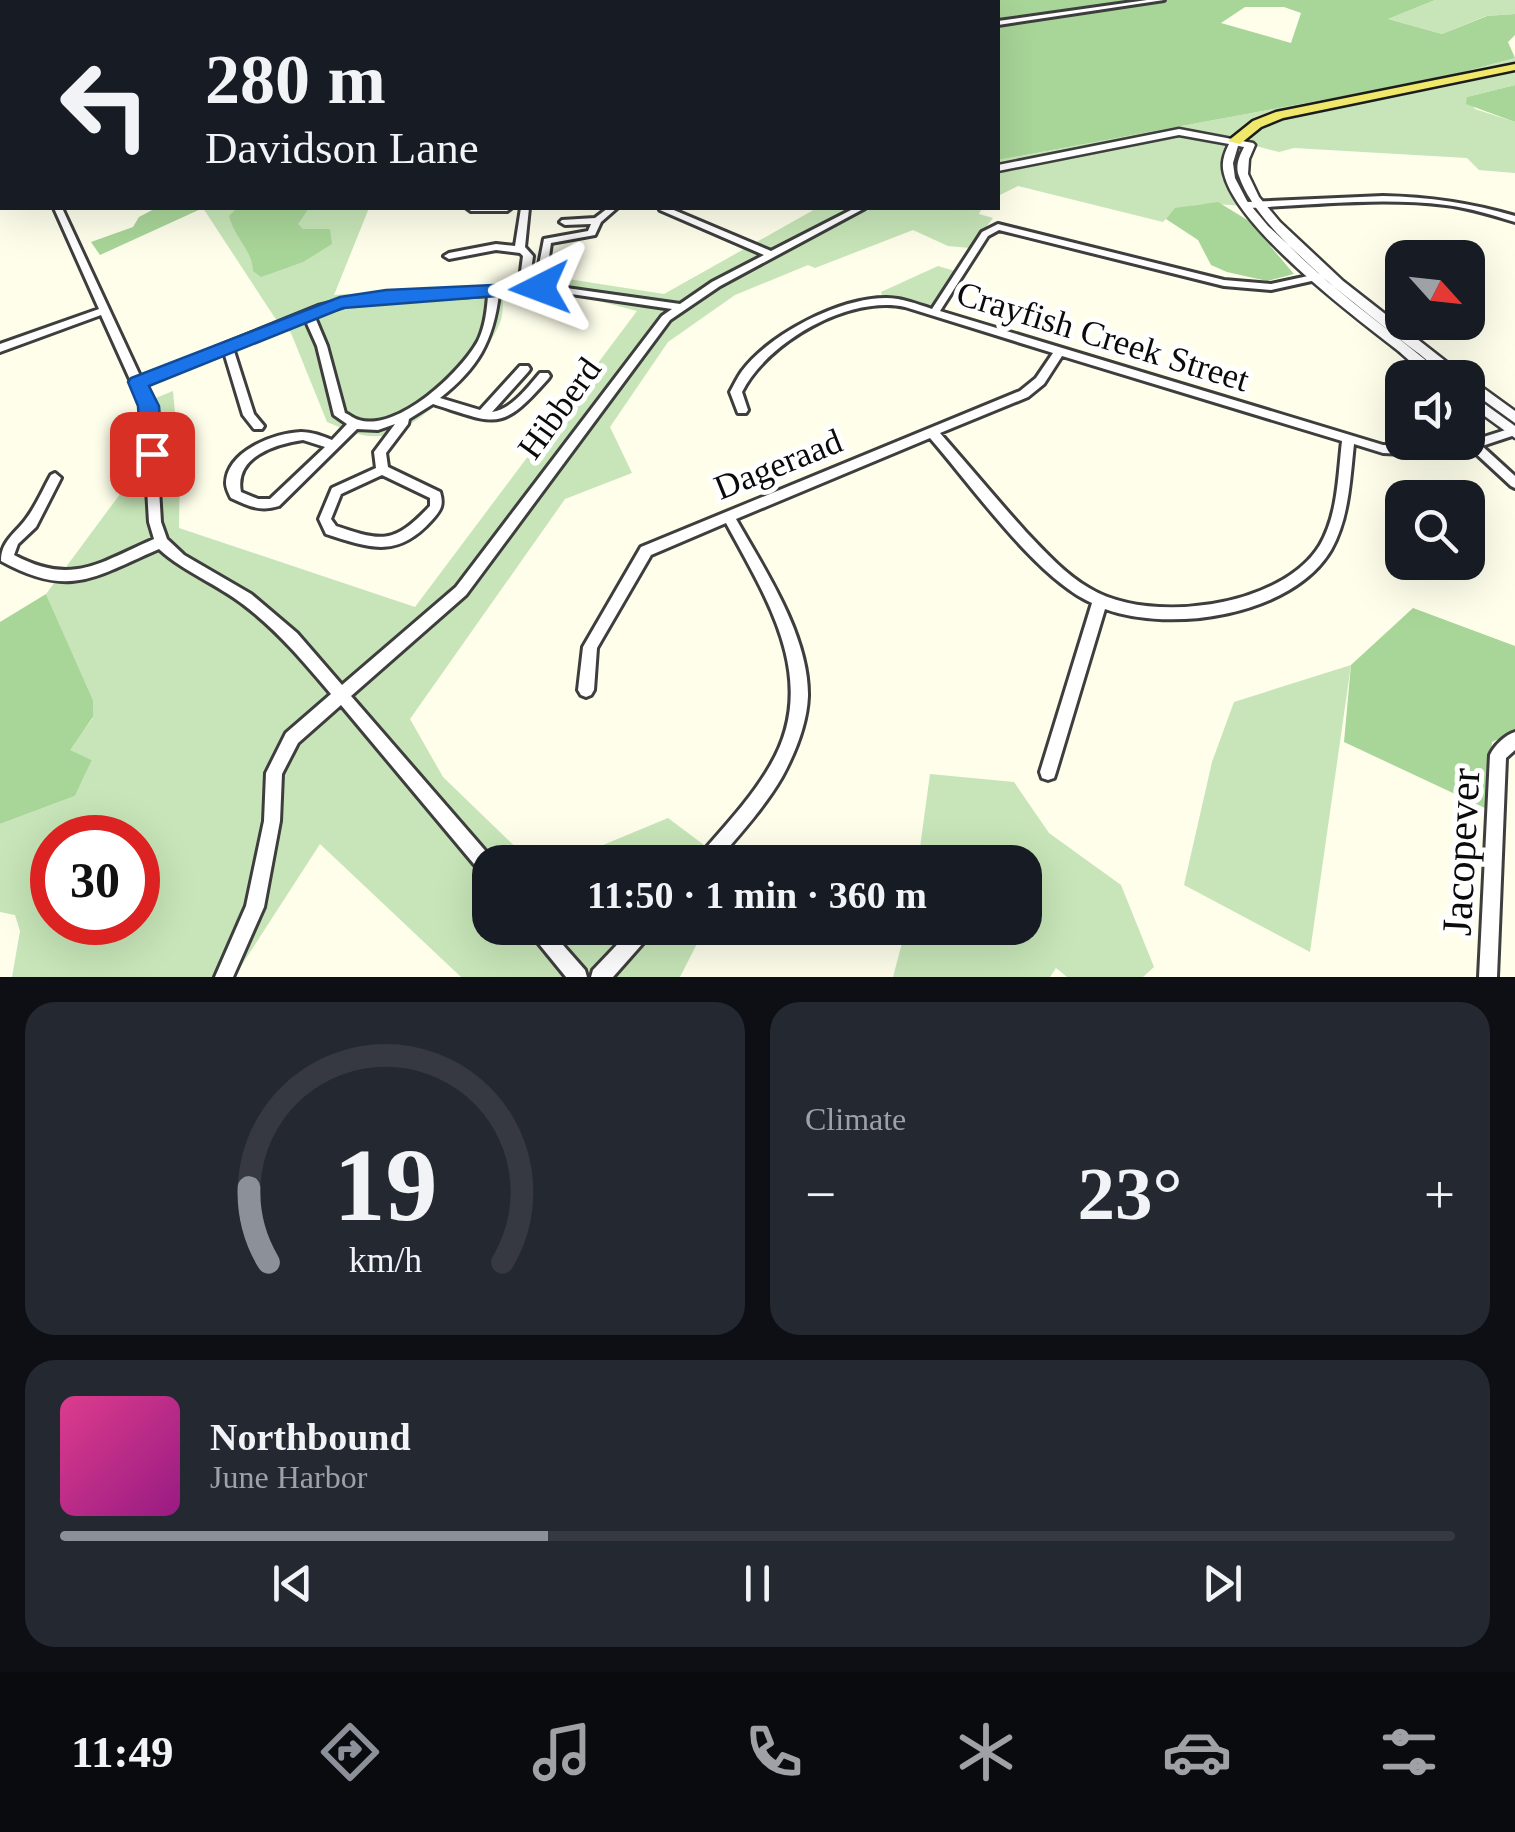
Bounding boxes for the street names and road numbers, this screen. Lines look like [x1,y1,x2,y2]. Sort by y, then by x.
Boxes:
street label: Crayfish Creek Street [952,273,1254,400]
street label: Hibberd [510,350,609,466]
street label: Dageraad [709,421,848,508]
street label: Jacopever [1434,767,1488,937]

